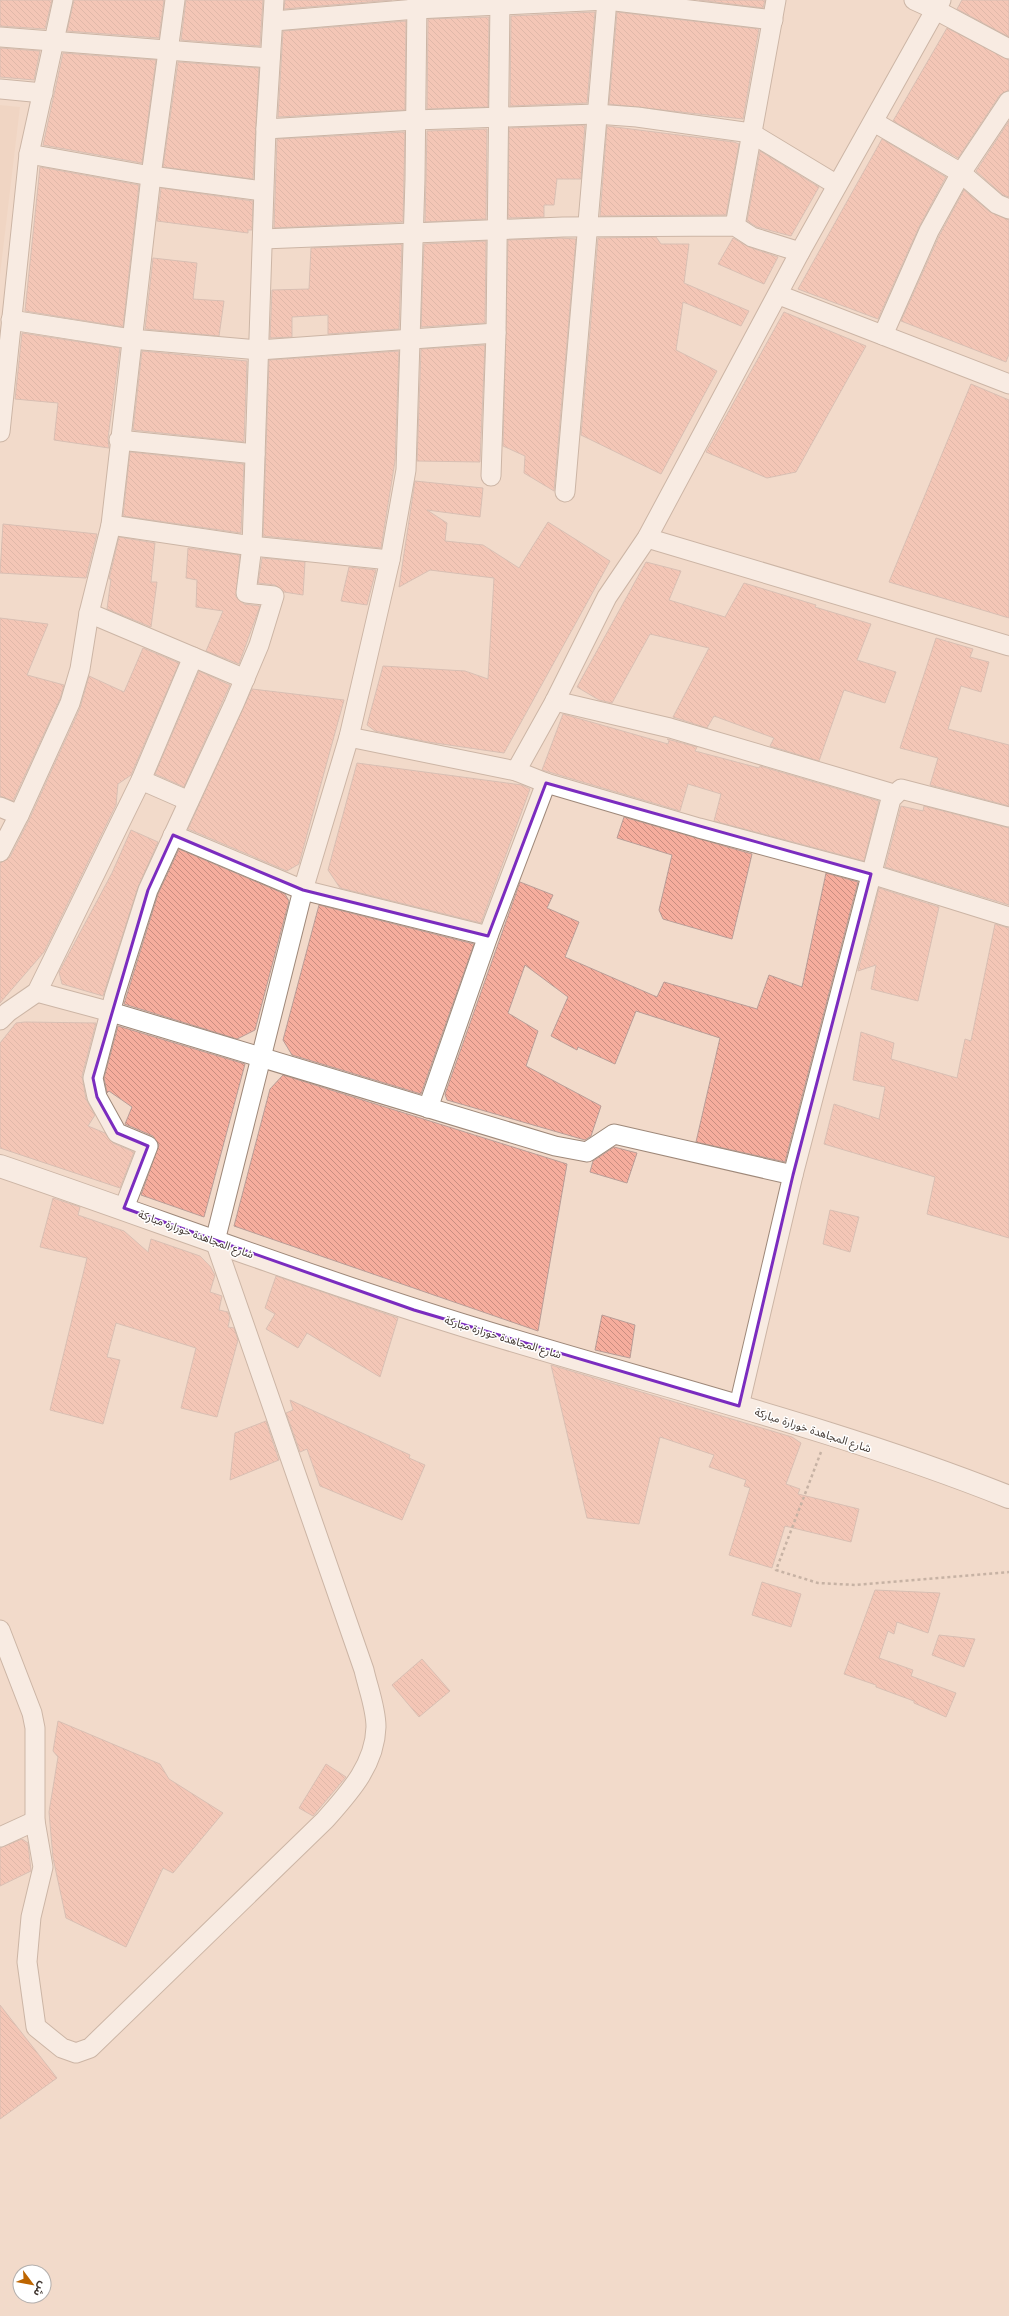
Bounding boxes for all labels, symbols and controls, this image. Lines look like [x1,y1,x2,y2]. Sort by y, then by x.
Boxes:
street label: شارع المجاهدة خورارة مباركة [136,1207,256,1262]
street label: شارع المجاهدة خورارة مباركة [442,1313,564,1363]
street label: شارع المجاهدة خورارة مباركة [753,1405,873,1457]
north arrow [12,2264,52,2304]
text: ش [31,2279,50,2299]

